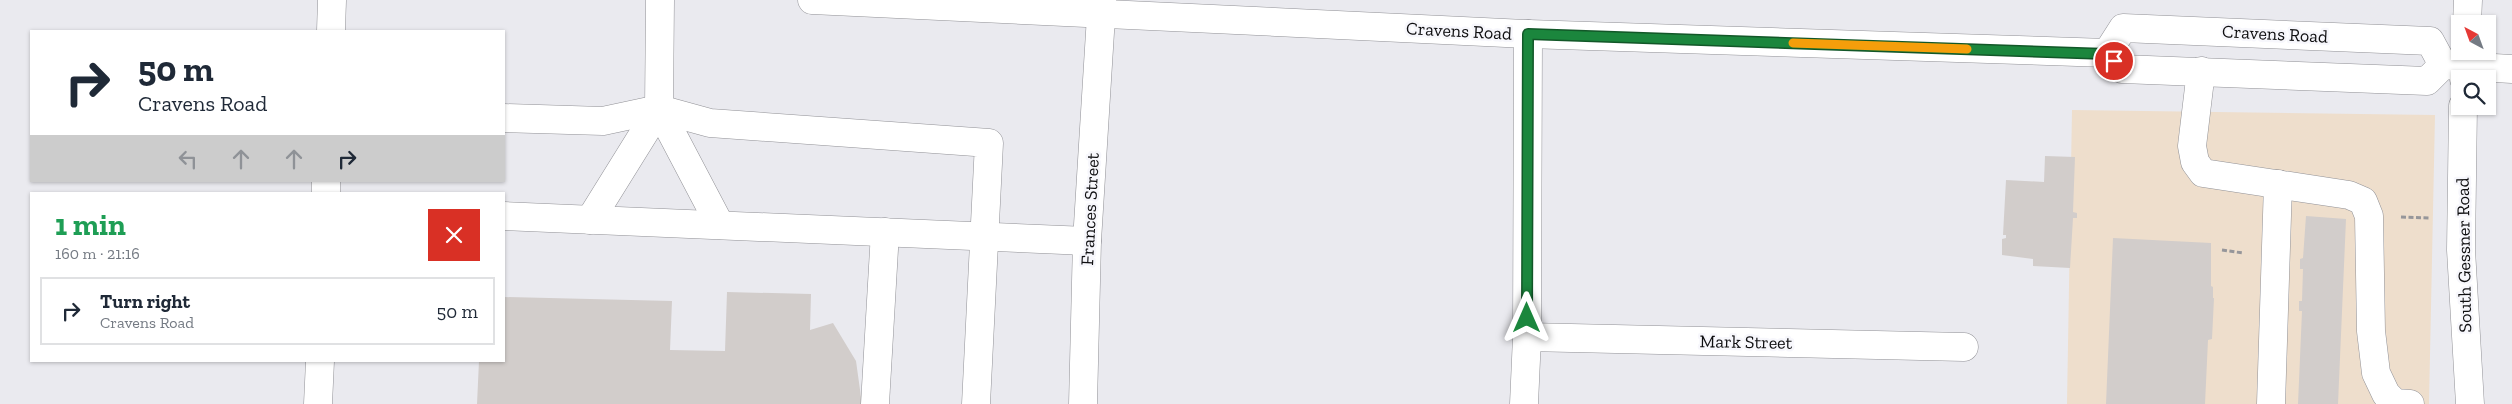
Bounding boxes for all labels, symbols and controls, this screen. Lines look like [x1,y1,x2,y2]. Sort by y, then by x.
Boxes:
north arrow [2451,15,2496,60]
map controls [2451,15,2496,115]
street label: Cravens Road [1406,17,1513,45]
street label: Cravens Road [2222,20,2329,48]
pin [2093,40,2135,82]
icon: arrive [2100,47,2128,75]
text: 50 m [138,48,214,90]
icon: right [55,50,120,115]
button: search [2451,70,2496,115]
text: Cravens Road [138,90,267,117]
icon: left [174,145,202,173]
icon: ahead [227,145,255,173]
icon: ahead [280,145,308,173]
icon: right [333,145,361,173]
street label: Frances Street [1076,152,1104,266]
street label: South Gessner Road [2452,177,2476,333]
text: 1 min [55,207,126,243]
button: close [428,209,480,261]
text: 160 m · 21:16 [55,244,140,263]
text: Turn right [100,290,190,313]
position arrow [1500,291,1552,343]
icon: right [57,297,85,325]
text: 50 m [437,300,478,323]
text: Cravens Road [100,313,194,332]
street label: Mark Street [1699,330,1793,354]

